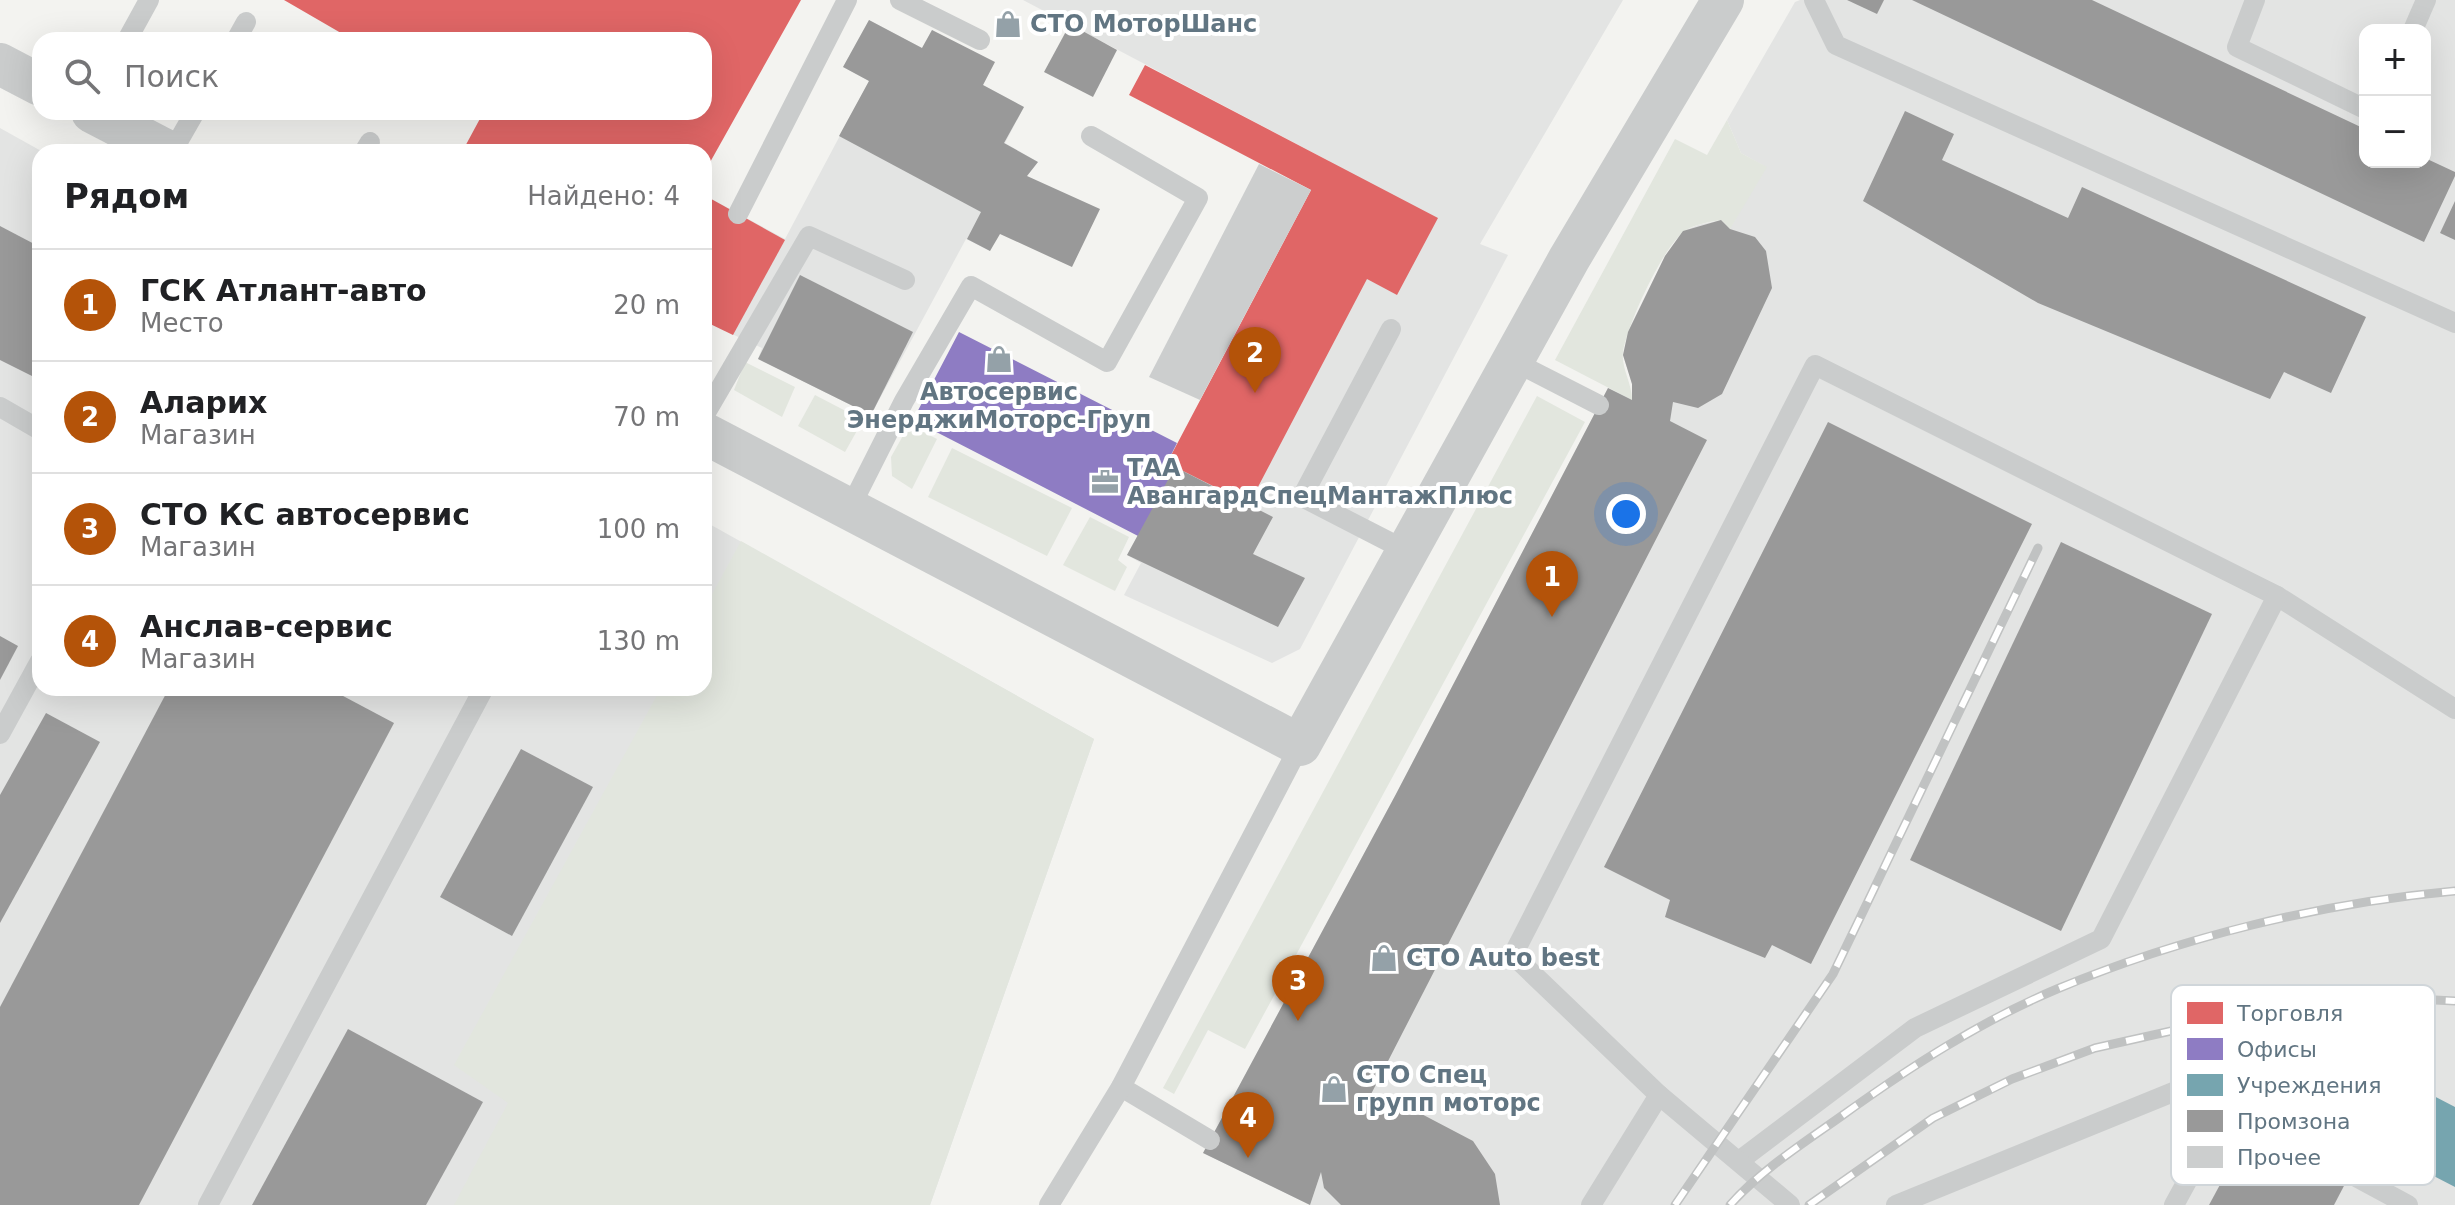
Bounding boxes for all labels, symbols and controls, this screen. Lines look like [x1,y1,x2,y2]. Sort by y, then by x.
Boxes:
shop icon: СТО МоторШанс [993,9,1023,39]
place label: СТО МоторШанс [1030,10,1257,38]
map controls [2359,24,2431,168]
button: + [2359,24,2431,96]
search box [32,32,712,120]
icon: search [60,54,104,98]
text: Поиск [124,59,219,94]
button: − [2359,96,2431,168]
text: Рядом [64,176,189,216]
text: Найдено: 4 [527,181,680,211]
text: ГСК Атлант-авто [140,273,427,308]
text: 1 [81,290,99,320]
text: 20 m [613,290,680,320]
text: Место [140,308,224,338]
pin: 2 [1229,327,1281,393]
shop icon: Автосервис ЭнерджиМоторс-Груп [984,344,1014,374]
place label: Автосервис ЭнерджиМоторс-Груп [847,378,1151,434]
text: Аларих [140,385,267,420]
text: 2 [81,402,99,432]
text: 70 m [613,402,680,432]
text: Магазин [140,420,256,450]
place label: ТАА АвангардСпецМантажПлюс [1127,454,1513,510]
office icon: ТАА АвангардСпецМантажПлюс [1090,467,1120,497]
your location [1606,494,1646,534]
text: СТО КС автосервис [140,497,470,532]
text: 3 [81,514,99,544]
text: 100 m [597,514,680,544]
text: Магазин [140,532,256,562]
pin: 1 [1526,551,1578,617]
text: Анслав-сервис [140,609,393,644]
text: 4 [81,626,99,656]
text: 130 m [597,626,680,656]
text: Магазин [140,644,256,674]
shop icon: СТО Auto best [1369,943,1399,973]
place label: СТО Auto best [1406,944,1600,972]
pin: 3 [1272,955,1324,1021]
legend [2171,985,2435,1185]
text: Торговля [2236,1001,2343,1026]
text: Офисы [2237,1037,2317,1062]
place label: СТО Спец групп моторс [1356,1061,1541,1117]
text: Учреждения [2237,1073,2381,1098]
shop icon: СТО Спец групп моторс [1319,1074,1349,1104]
pin: 4 [1222,1092,1274,1158]
text: Промзона [2237,1109,2351,1134]
text: Прочее [2237,1145,2321,1170]

